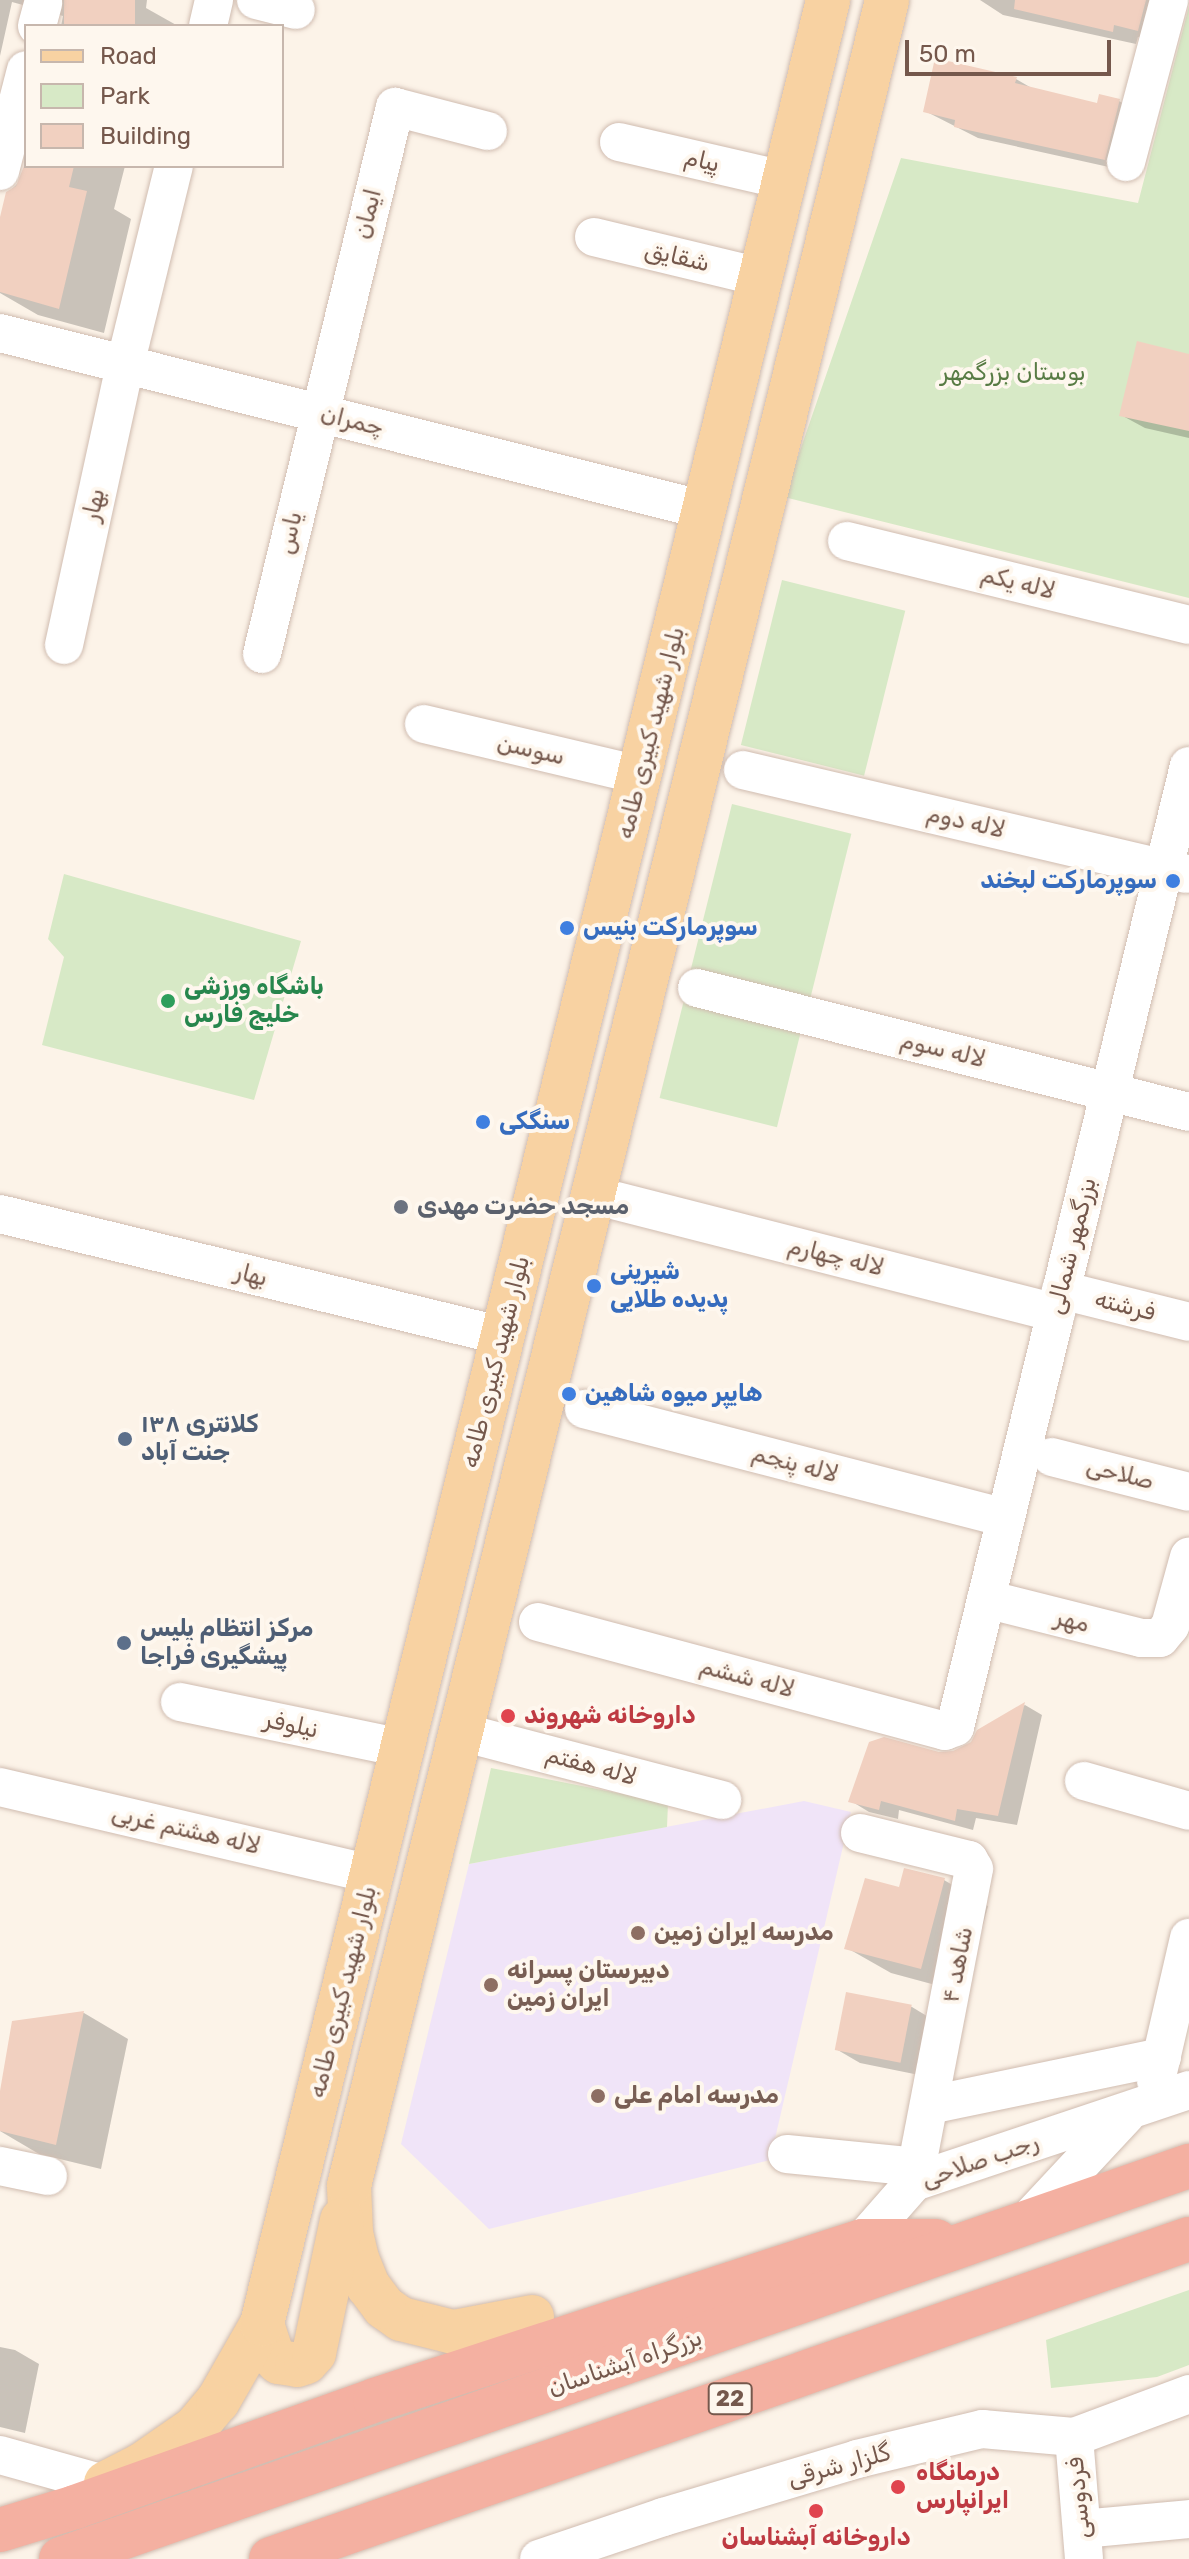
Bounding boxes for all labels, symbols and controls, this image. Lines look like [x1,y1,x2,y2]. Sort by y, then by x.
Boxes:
legend [24,24,284,168]
scale bar [909,24,1115,74]
text: 50 m [919,40,976,68]
text: Road [100,42,157,70]
text: Park [100,82,150,110]
text: Building [100,122,191,150]
street label: پیام [682,143,722,179]
street label: ایمان [348,186,388,242]
street label: شقایق [642,236,712,278]
park label: بوستان بزرگمهر [940,359,1086,387]
street label: چمران [318,399,386,443]
street label: بهار [76,486,112,524]
street label: یاس [271,509,309,557]
street label: لاله یکم [978,560,1058,606]
street label: بلوار شهید کبیری طامه [611,624,691,842]
street label: سوسن [494,728,568,772]
street label: لاله دوم [924,799,1008,845]
place label: سوپرمارکت لبخند [980,867,1157,895]
marker: سوپرمارکت لبخند [1164,872,1182,890]
place label: سوپرمارکت بنیس [583,914,758,942]
marker: سوپرمارکت بنیس [558,919,576,937]
place label: باشگاه ورزشی خلیج فارس [184,973,324,1029]
marker: باشگاه ورزشی خلیج فارس [159,992,177,1010]
street label: لاله سوم [898,1026,988,1074]
place label: سنگکی [499,1108,570,1136]
marker: سنگکی [474,1113,492,1131]
street label: بزرگمهر شمالی [1041,1175,1103,1317]
place label: مسجد حضرت مهدی [417,1193,629,1221]
marker: مسجد حضرت مهدی [392,1198,410,1216]
street label: لاله چهارم [785,1231,887,1283]
street label: بلوار شهید کبیری طامه [456,1253,536,1471]
street label: بهار [232,1257,270,1293]
place label: شيرينی پديده طلايی [610,1258,728,1314]
marker: شيرينی پديده طلايی [585,1277,603,1295]
street label: فرشته [1092,1285,1158,1327]
place label: هایپر میوه شاهین [585,1380,763,1408]
marker: هایپر میوه شاهین [560,1385,578,1403]
place label: کلانتری ۱۳۸ جنت آباد [141,1411,259,1467]
marker: کلانتری ۱۳۸ جنت آباد [116,1430,134,1448]
street label: لاله پنجم [749,1439,841,1489]
street label: صلاحی [1083,1452,1157,1496]
street label: مهر [1052,1603,1092,1639]
place label: مرکز انتظام پلیس پیشگیری فراجا [140,1615,313,1671]
marker: مرکز انتظام پلیس پیشگیری فراجا [115,1634,133,1652]
street label: لاله ششم [696,1652,798,1704]
place label: داروخانه شهروند [524,1702,695,1730]
street label: نیلوفر [261,1705,321,1745]
marker: داروخانه شهروند [499,1707,517,1725]
street label: لاله هفتم [542,1740,640,1792]
street label: لاله هشتم غربی [109,1799,263,1861]
street label: بلوار شهید کبیری طامه [303,1883,383,2101]
place label: مدرسه ایران زمین [654,1919,834,1947]
marker: مدرسه ایران زمین [629,1924,647,1942]
street label: شاهد ۴ [937,1924,979,2006]
place label: دبیرستان پسرانه ایران زمین [507,1957,669,2013]
marker: دبیرستان پسرانه ایران زمین [482,1976,500,1994]
place label: مدرسه امام علی [614,2082,779,2110]
marker: مدرسه امام علی [589,2087,607,2105]
street label: رجب صلاحی [918,2128,1042,2194]
street label: بزرگراه آبشناسان [544,2323,706,2403]
road number: 22 [706,2381,754,2417]
street label: گلزار شرقی [784,2438,894,2494]
street label: فردوسی [1061,2456,1097,2540]
place label: درمانگاه ایرانپارس [916,2459,1009,2515]
marker: درمانگاه ایرانپارس [887,2476,909,2498]
marker: داروخانه آبشناسان [807,2502,825,2520]
place label: داروخانه آبشناسان [722,2524,910,2552]

